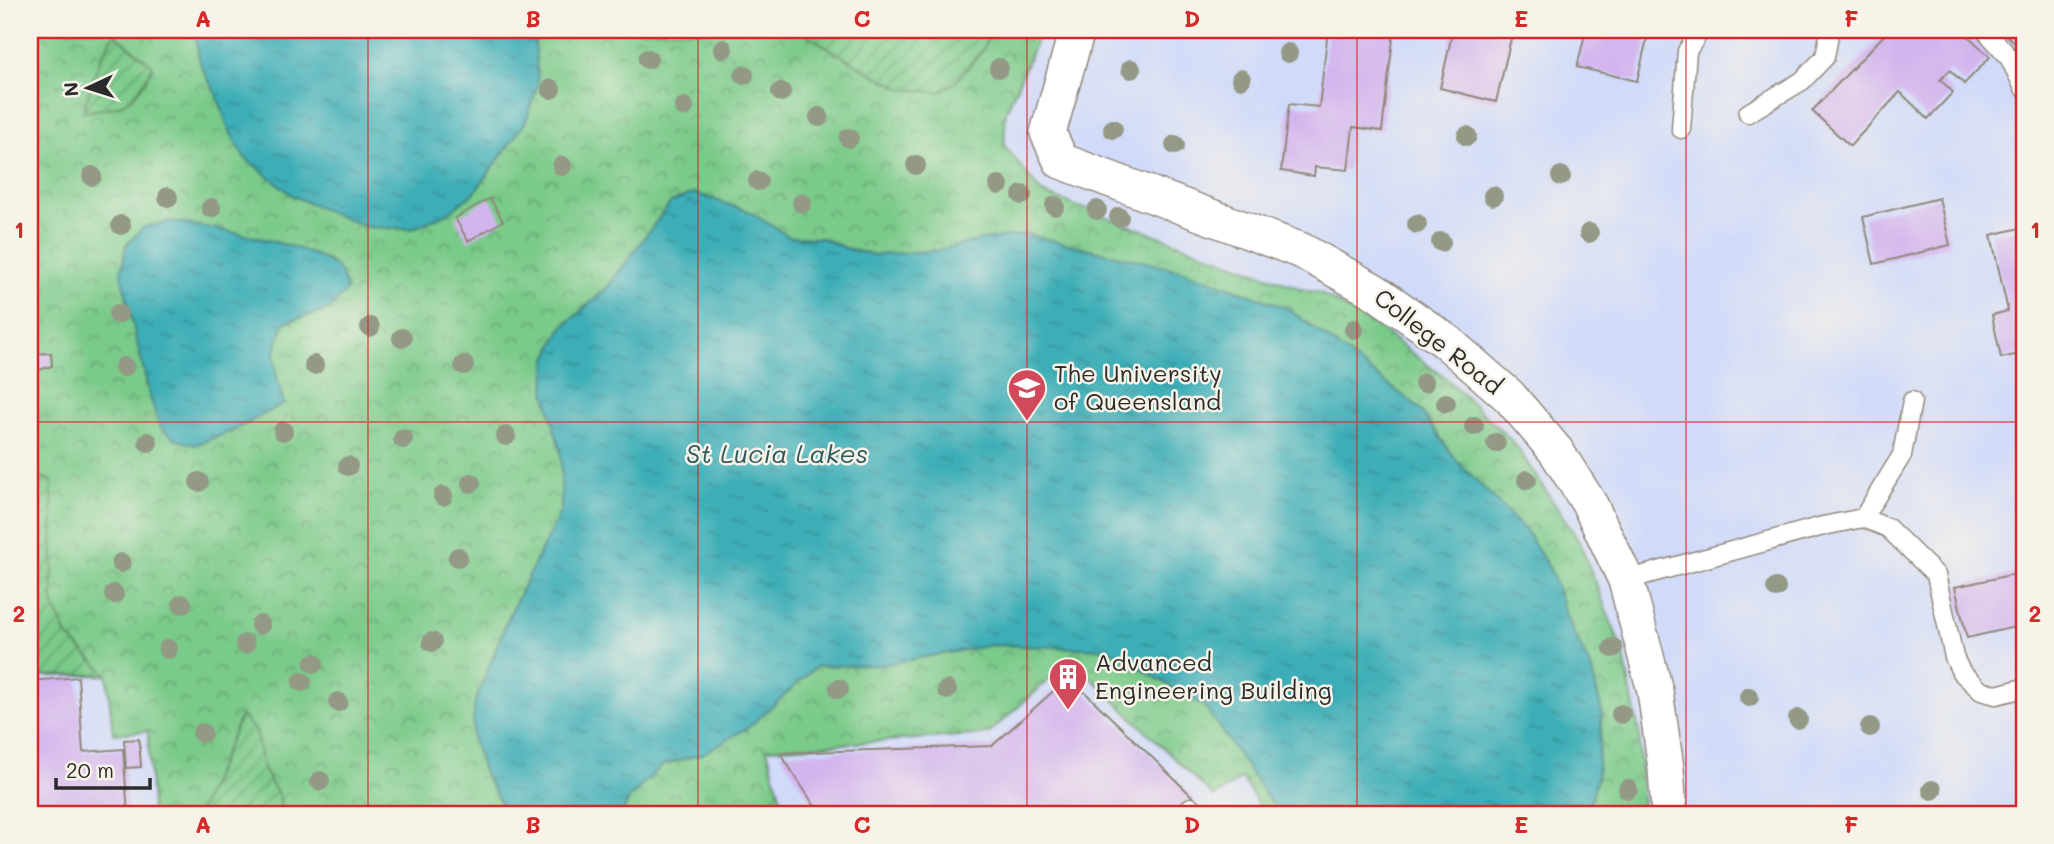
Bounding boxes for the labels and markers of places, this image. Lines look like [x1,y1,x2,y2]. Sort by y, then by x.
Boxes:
place label: The University of Queensland [1054,357,1222,416]
school or university icon: The University of Queensland [1006,367,1048,422]
place label: Advanced Engineering Building [1095,646,1332,705]
building icon: Advanced Engineering Building [1047,656,1089,711]

